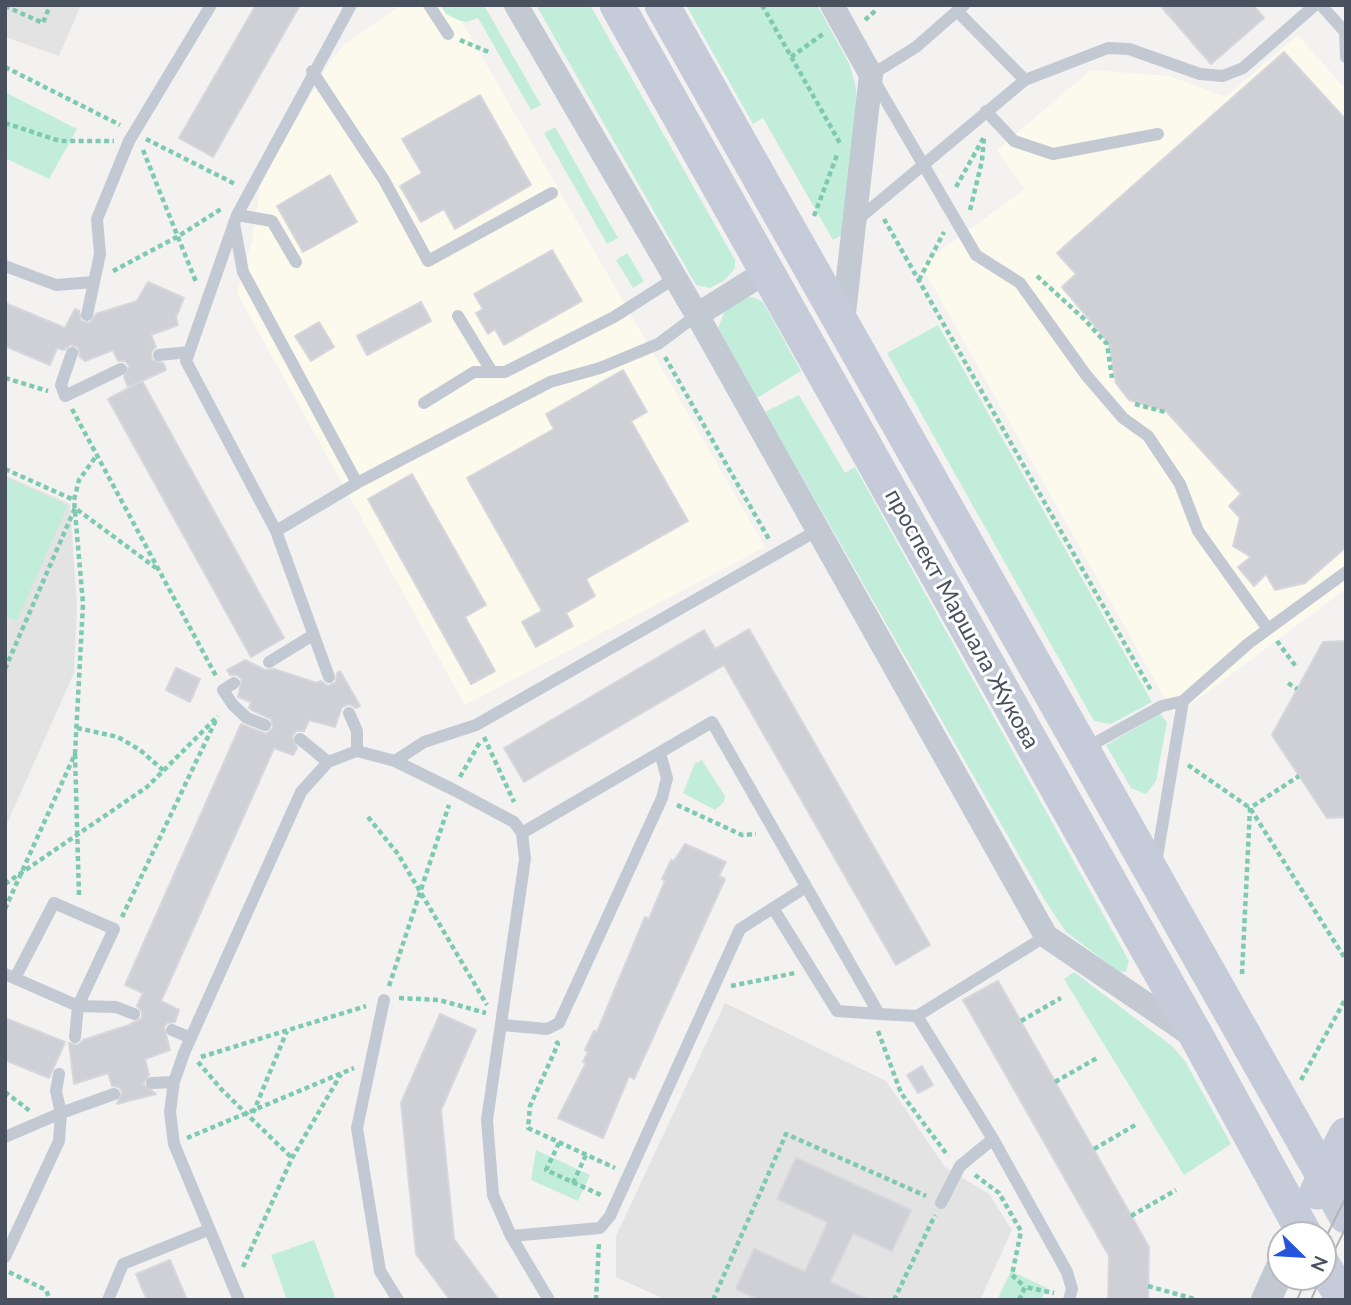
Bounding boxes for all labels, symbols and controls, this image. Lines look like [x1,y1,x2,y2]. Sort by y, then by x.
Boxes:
street label: проспект Маршала Жукова [879,484,1045,754]
north arrow [1267,1221,1337,1291]
text: N [1306,1253,1333,1275]

